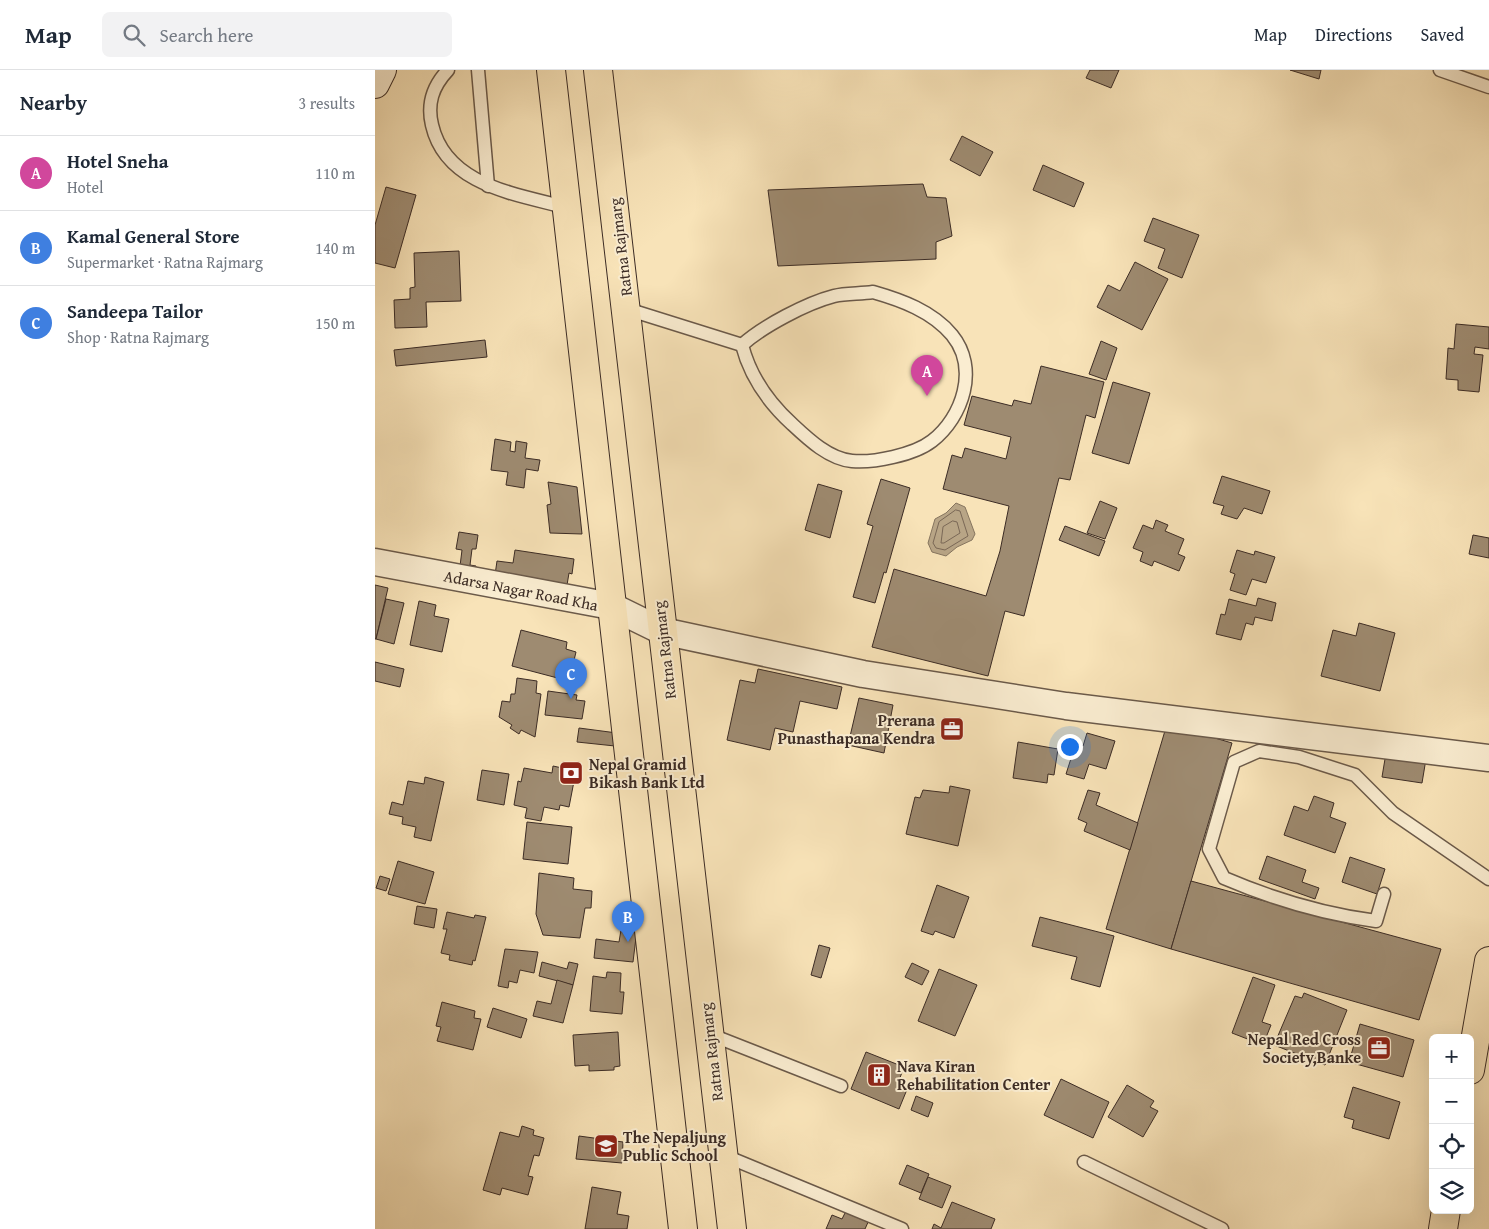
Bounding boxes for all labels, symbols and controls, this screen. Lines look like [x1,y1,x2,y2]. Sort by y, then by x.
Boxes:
search box [102,12,452,57]
text: Map [25,17,72,52]
icon: search [120,21,148,49]
text: Search here [160,21,253,49]
text: Map [1254,21,1287,48]
text: Directions [1315,21,1392,48]
text: Saved [1420,21,1464,48]
text: Nearby [20,87,87,118]
text: 3 results [298,91,355,115]
text: Hotel Sneha [67,147,168,175]
text: A [31,161,41,185]
text: 110 m [315,161,355,185]
text: Hotel [67,175,103,199]
street label: Ratna Rajmarg [602,196,638,297]
text: Kamal General Store [67,222,240,250]
text: B [31,236,41,260]
text: 140 m [315,236,355,260]
text: Supermarket · Ratna Rajmarg [67,250,263,274]
text: Sandeepa Tailor [67,297,203,325]
text: C [31,311,41,335]
text: 150 m [315,311,355,335]
text: Shop · Ratna Rajmarg [67,325,209,349]
pin: A [911,355,943,396]
street label: Adarsa Nagar Road Kha [442,563,601,617]
street label: Ratna Rajmarg [646,599,682,700]
pin: C [555,658,587,699]
place label: Prerana Punasthapana Kendra [778,708,936,750]
office icon: Prerana Punasthapana Kendra [939,716,965,742]
your location [1057,734,1083,760]
place label: Nepal Gramid Bikash Bank Ltd [589,752,706,794]
bank icon: Nepal Gramid Bikash Bank Ltd [558,760,584,786]
pin: B [612,901,644,942]
street label: Ratna Rajmarg [693,1001,729,1102]
place label: Nepal Red Cross Society,Banke [1248,1027,1361,1069]
map controls [1429,1034,1474,1214]
button: + [1429,1034,1474,1079]
office icon: Nepal Red Cross Society,Banke [1366,1035,1392,1061]
place label: Nava Kiran Rehabilitation Center [897,1054,1051,1096]
building icon: Nava Kiran Rehabilitation Center [866,1062,892,1088]
button: − [1429,1079,1474,1124]
button: locate [1429,1124,1474,1169]
place label: The Nepaljung Public School [623,1125,726,1167]
school or university icon: The Nepaljung Public School [593,1133,619,1159]
button: layers [1429,1169,1474,1214]

